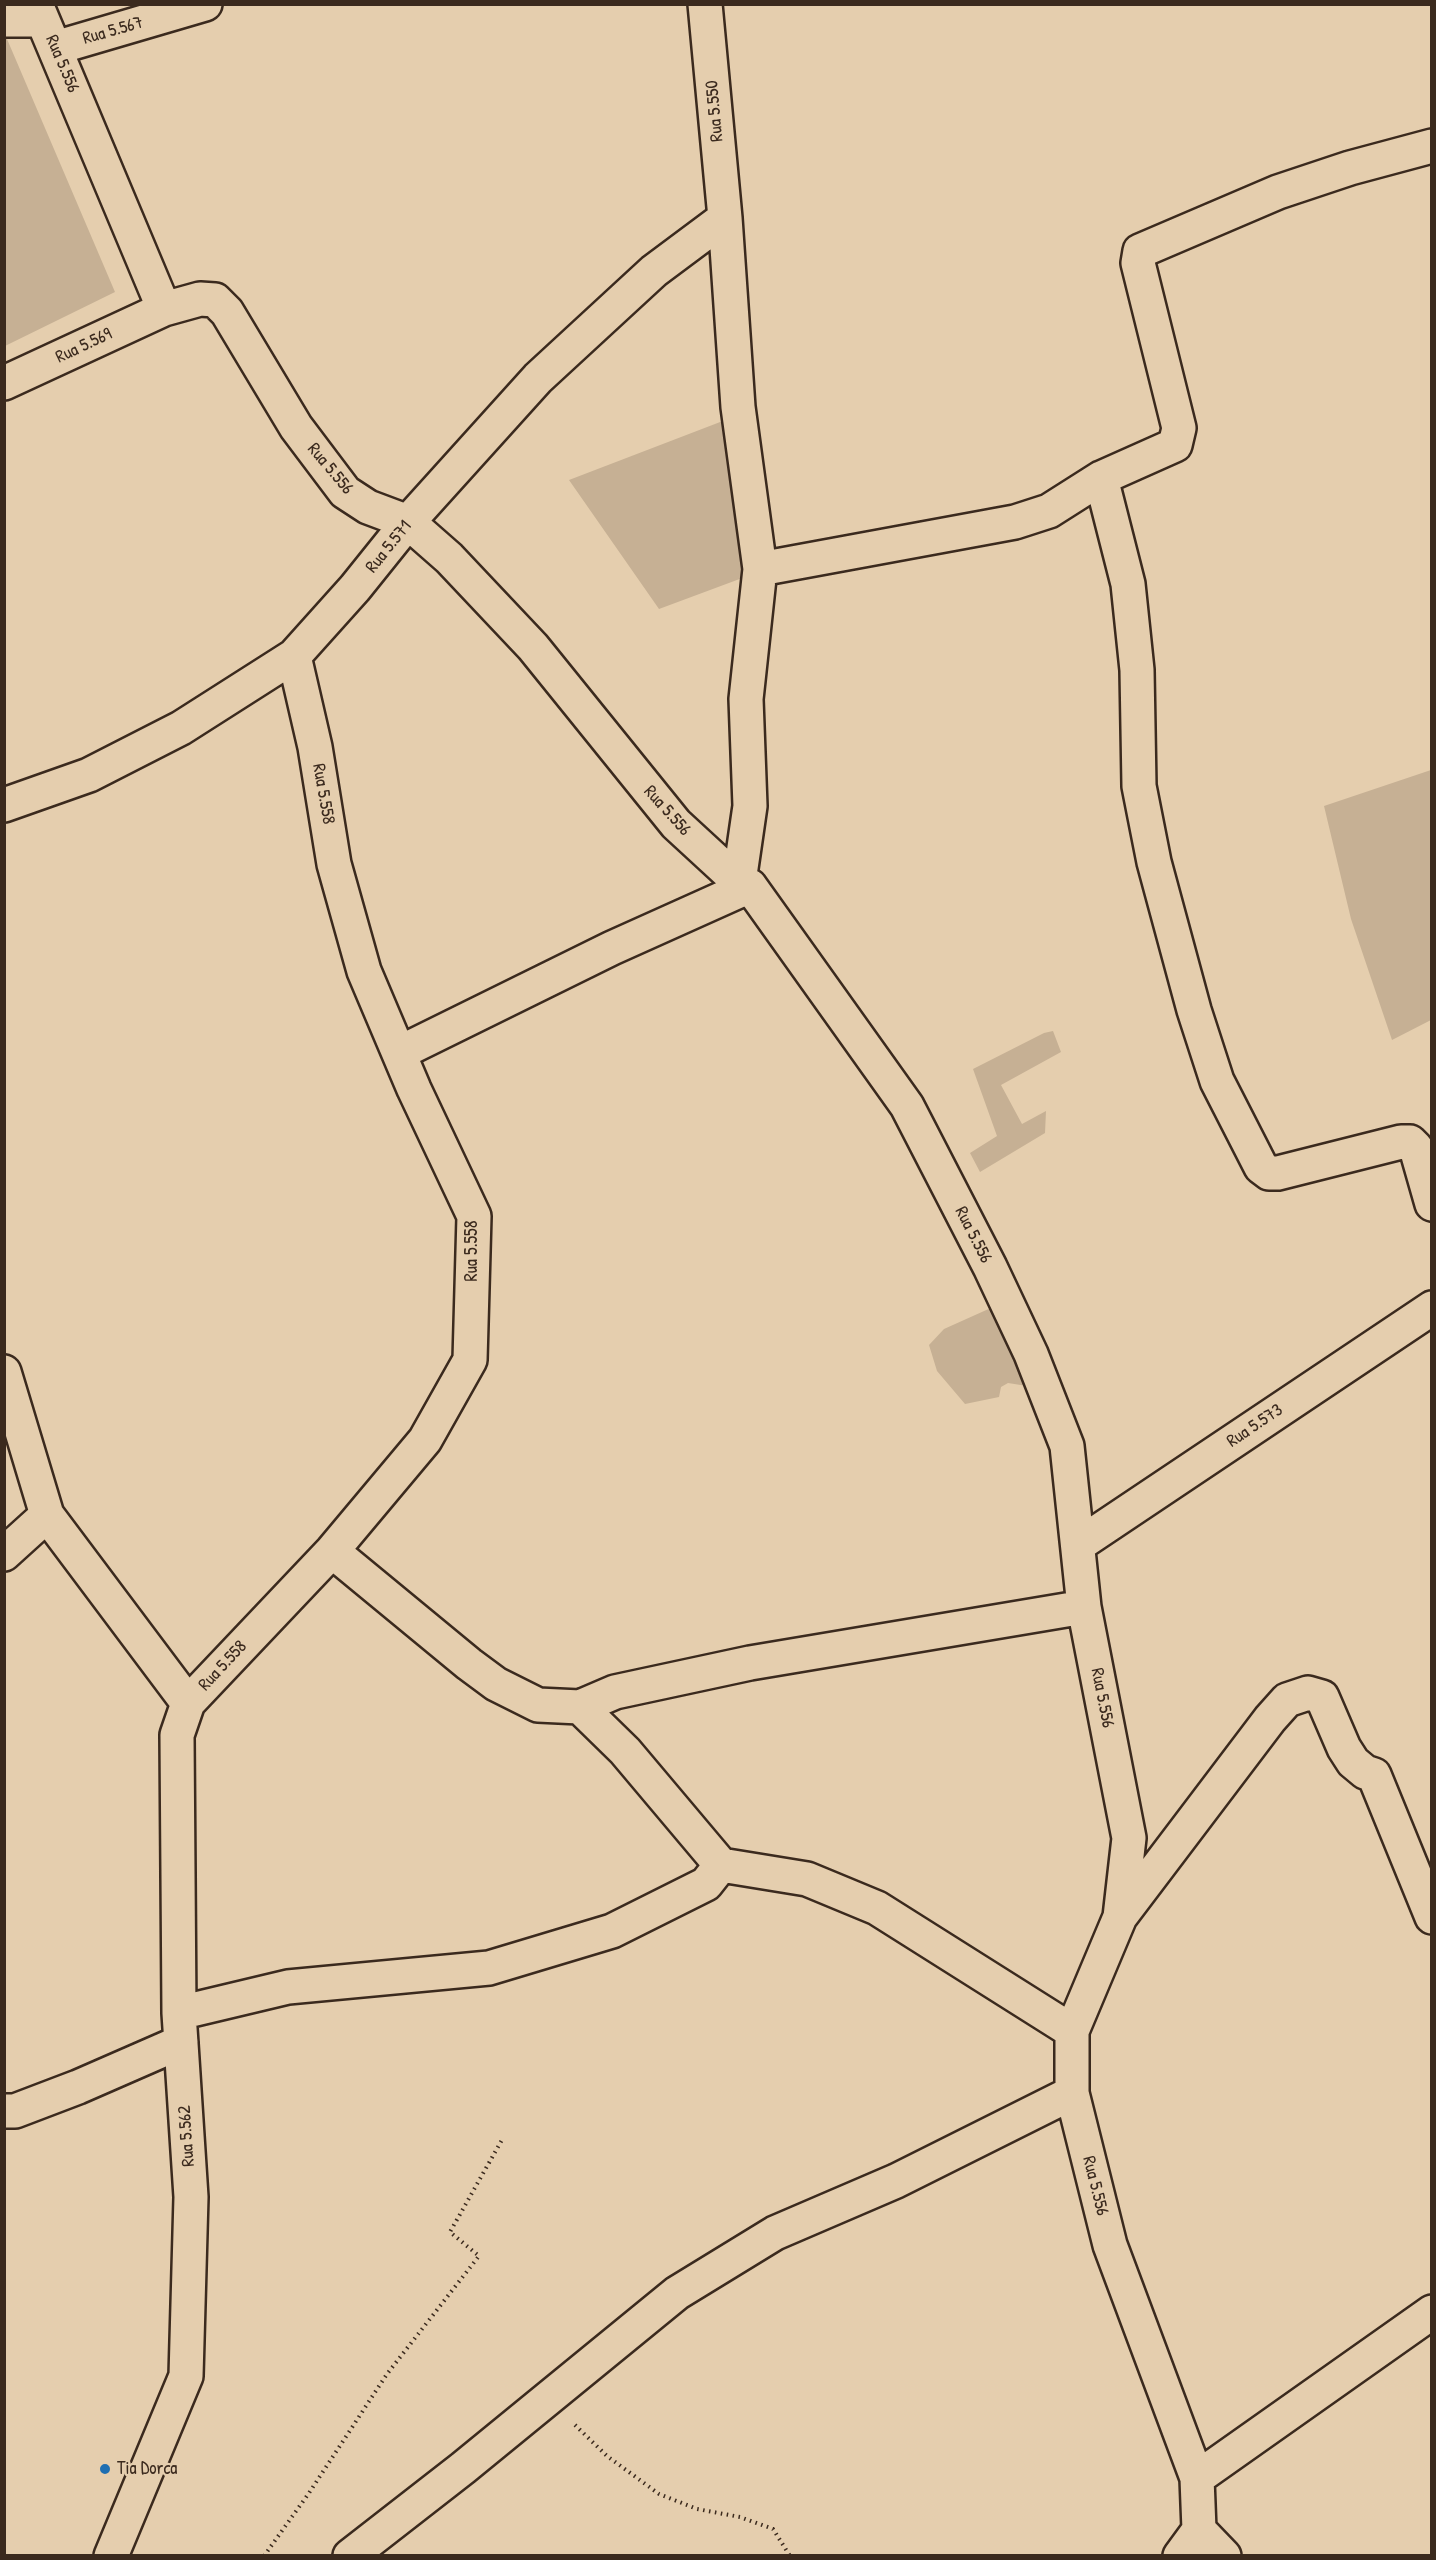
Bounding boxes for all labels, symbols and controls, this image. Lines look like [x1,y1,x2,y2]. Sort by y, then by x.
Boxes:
street label: Rua 5.567 [80,12,146,50]
street label: Rua 5.556 [40,32,84,96]
street label: Rua 5.550 [702,80,728,142]
street label: Rua 5.569 [53,324,115,368]
street label: Rua 5.556 [302,439,358,499]
street label: Rua 5.571 [361,516,417,578]
street label: Rua 5.558 [307,762,339,826]
street label: Rua 5.556 [639,781,695,841]
street label: Rua 5.556 [950,1203,996,1267]
street label: Rua 5.558 [461,1220,483,1282]
street label: Rua 5.573 [1223,1400,1287,1452]
street label: Rua 5.558 [194,1636,252,1696]
street label: Rua 5.556 [1086,1666,1118,1730]
street label: Rua 5.562 [174,2105,200,2167]
street label: Rua 5.556 [1077,2154,1113,2218]
place label: Tia Dorca [117,2458,177,2480]
marker: Tia Dorca [98,2462,112,2476]

